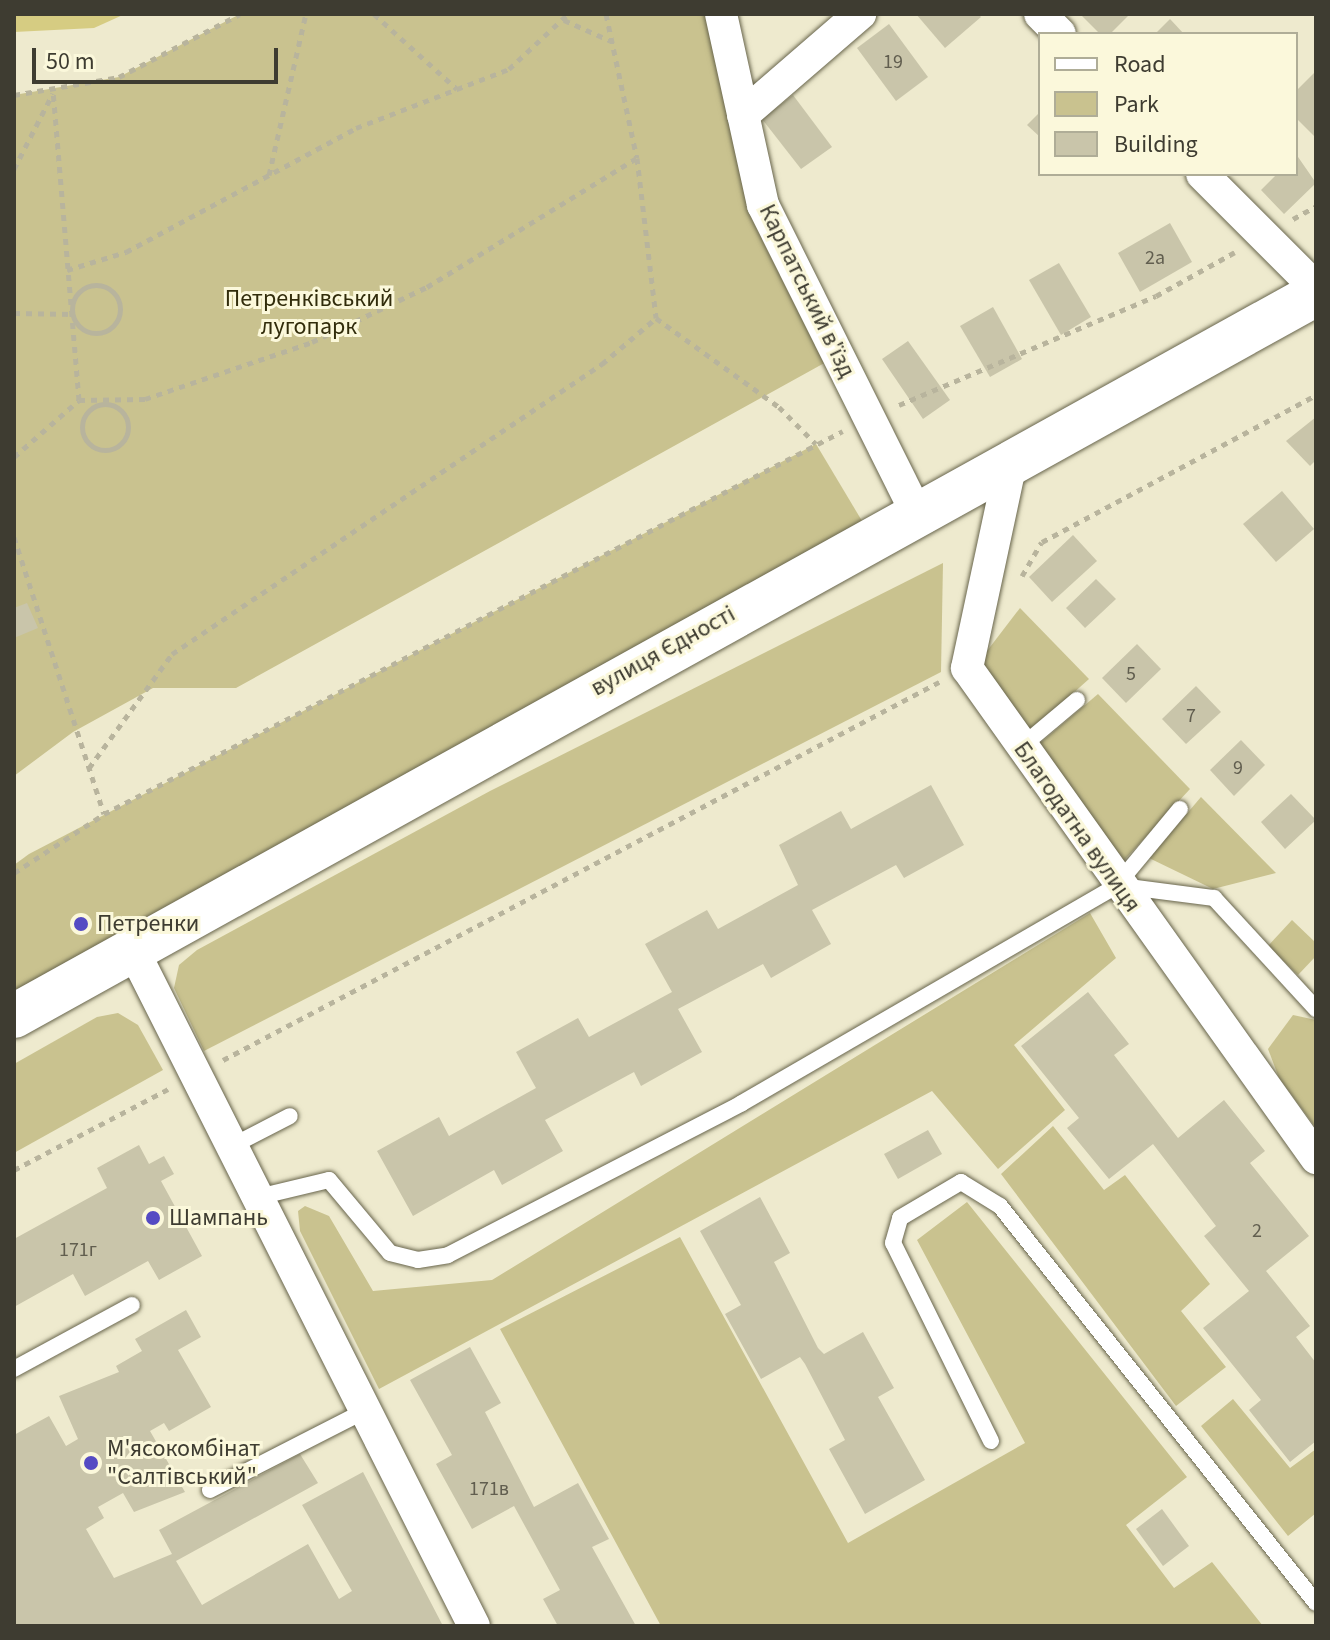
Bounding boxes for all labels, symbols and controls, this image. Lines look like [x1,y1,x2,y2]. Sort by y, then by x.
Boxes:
scale bar [36,32,282,82]
legend [1038,32,1298,176]
text: 50 m [46,44,95,79]
text: Road [1114,47,1166,82]
house number: 19 [883,50,903,74]
text: Park [1114,87,1159,122]
text: Building [1114,127,1198,162]
street label: Карпатський в'їзд [753,200,861,382]
house number: 2а [1145,246,1165,270]
park label: Петренківський лугопарк [225,285,393,341]
street label: вулиця Єдності [586,599,740,703]
house number: 5 [1126,662,1136,686]
house number: 7 [1186,704,1196,728]
street label: Благодатна вулиця [1007,736,1147,918]
house number: 9 [1233,756,1243,780]
place label: Петренки [97,910,199,938]
marker: Петренки [72,915,90,933]
place label: Шампань [169,1204,268,1232]
marker: Шампань [144,1209,162,1227]
house number: 2 [1252,1219,1262,1243]
house number: 171г [59,1238,97,1262]
place label: М'ясокомбінат "Салтівський" [107,1435,260,1491]
marker: М'ясокомбінат "Салтівський" [82,1454,100,1472]
house number: 171в [469,1477,509,1501]

